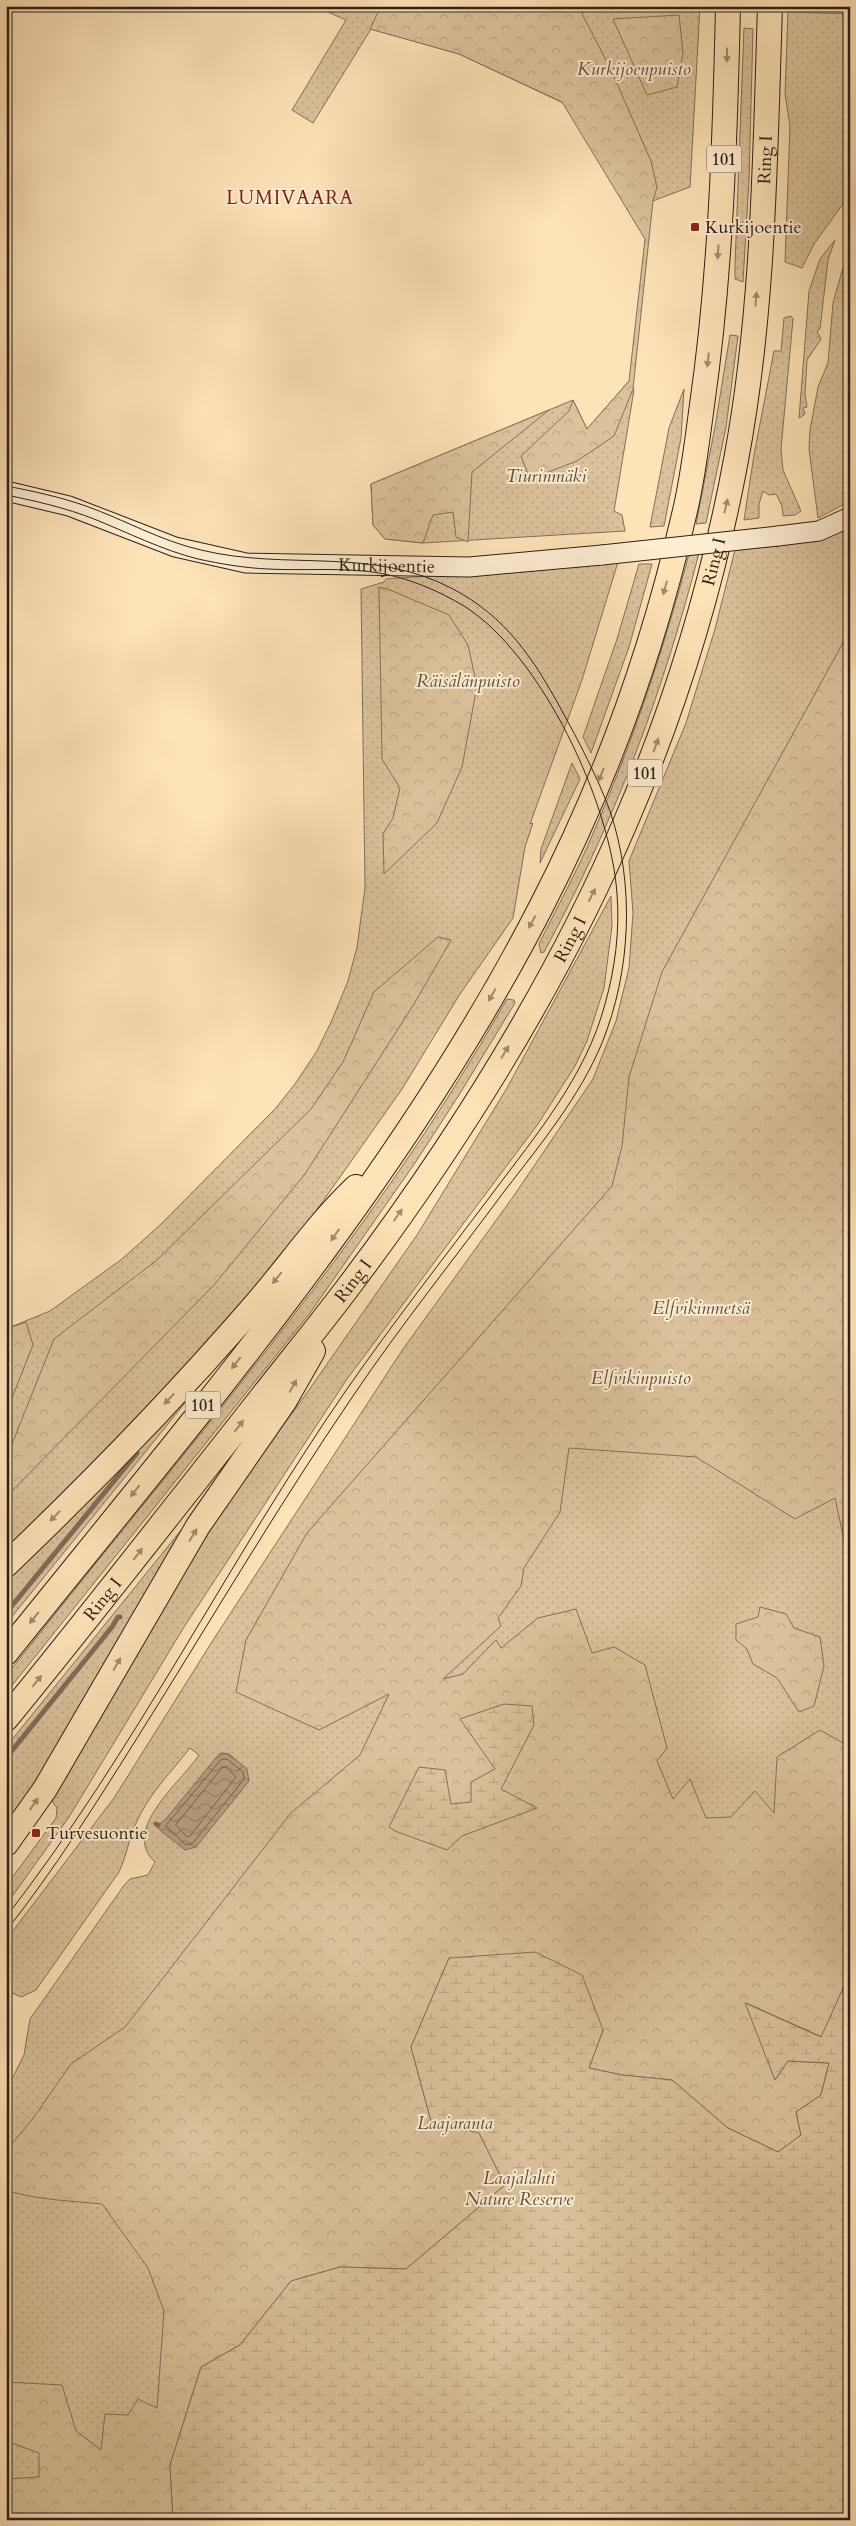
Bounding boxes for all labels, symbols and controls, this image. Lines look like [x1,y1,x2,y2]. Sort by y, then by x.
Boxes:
one-way arrow [723,47,731,63]
park label: Kurkijoenpuisto [577,57,691,82]
street label: Ring I [752,135,779,185]
road number: 101 [706,146,742,172]
district label: LUMIVAARA [226,185,354,211]
place label: Kurkijoentie [705,215,802,240]
marker: Kurkijoentie [689,221,701,233]
one-way arrow [713,244,721,260]
one-way arrow [752,291,760,307]
one-way arrow [704,353,712,369]
park label: Tiurinmäki [506,464,587,489]
one-way arrow [722,498,730,513]
street label: Ring I [696,535,732,589]
street label: Kurkijoentie [338,553,435,579]
one-way arrow [661,581,669,596]
park label: Räisälänpuisto [416,669,520,694]
one-way arrow [653,738,660,753]
road number: 101 [628,760,662,786]
one-way arrow [597,768,605,783]
one-way arrow [588,887,596,902]
street label: Ring I [548,912,593,967]
one-way arrow [528,916,537,929]
one-way arrow [488,988,496,1003]
one-way arrow [501,1046,510,1059]
one-way arrow [393,1208,403,1222]
one-way arrow [330,1228,340,1242]
street label: Ring I [329,1254,378,1308]
one-way arrow [271,1271,282,1284]
park label: Elfvikinmetsä [652,1296,751,1321]
one-way arrow [231,1357,242,1370]
park label: Elfvikinpuisto [591,1366,691,1391]
one-way arrow [289,1379,297,1393]
road number: 101 [186,1392,220,1418]
one-way arrow [163,1393,175,1405]
one-way arrow [233,1420,244,1433]
one-way arrow [130,1484,141,1497]
one-way arrow [49,1510,61,1522]
one-way arrow [188,1529,197,1542]
one-way arrow [133,1548,144,1561]
street label: Ring I [78,1572,128,1626]
one-way arrow [29,1611,40,1624]
one-way arrow [113,1657,121,1672]
one-way arrow [31,1675,42,1688]
one-way arrow [29,1797,39,1811]
place label: Turvesuontie [46,1821,148,1846]
marker: Turvesuontie [30,1827,42,1839]
park label: Laajaranta [417,2111,493,2136]
park label: Laajalahti Nature Reserve [465,2166,574,2212]

